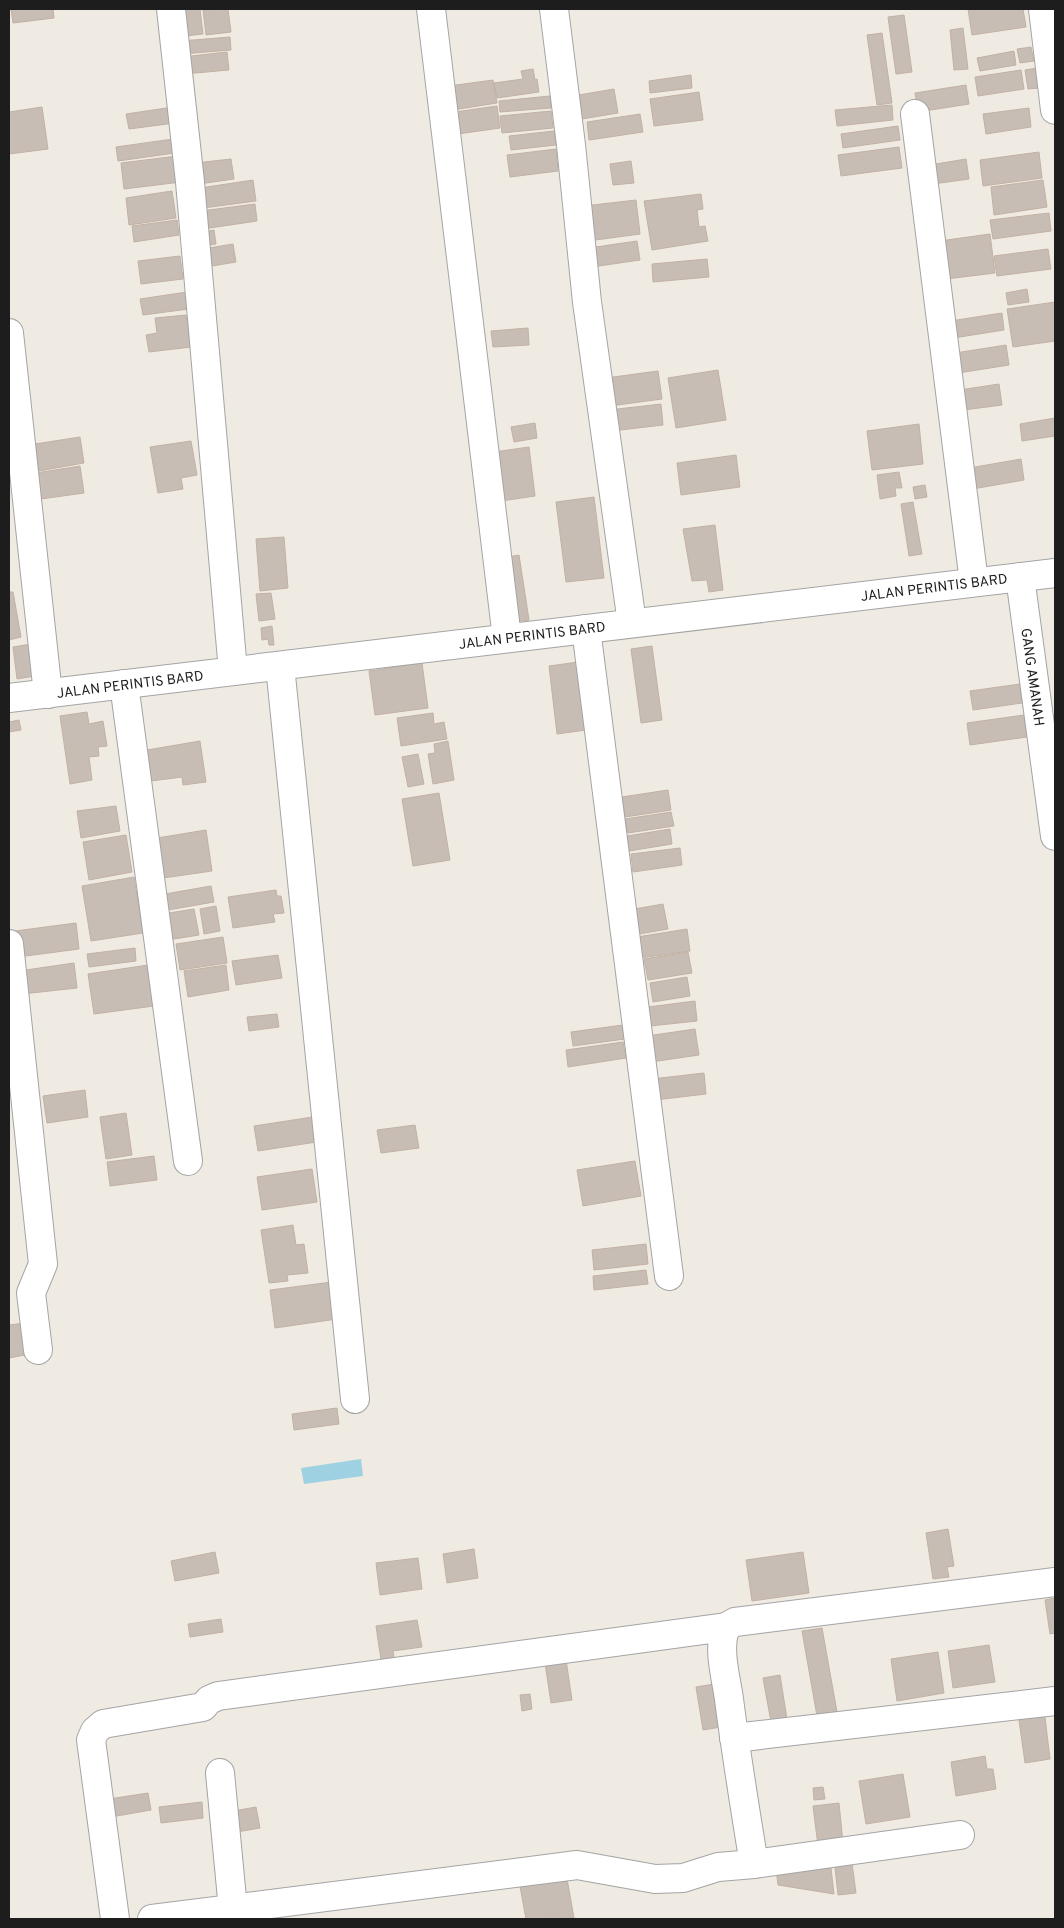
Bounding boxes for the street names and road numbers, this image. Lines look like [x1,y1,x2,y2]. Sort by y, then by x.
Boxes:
street label: JALAN PERINTIS BARD [860,571,1008,606]
street label: JALAN PERINTIS BARD [458,619,606,654]
street label: GANG AMANAH [1016,627,1047,727]
street label: JALAN PERINTIS BARD [56,668,204,703]

